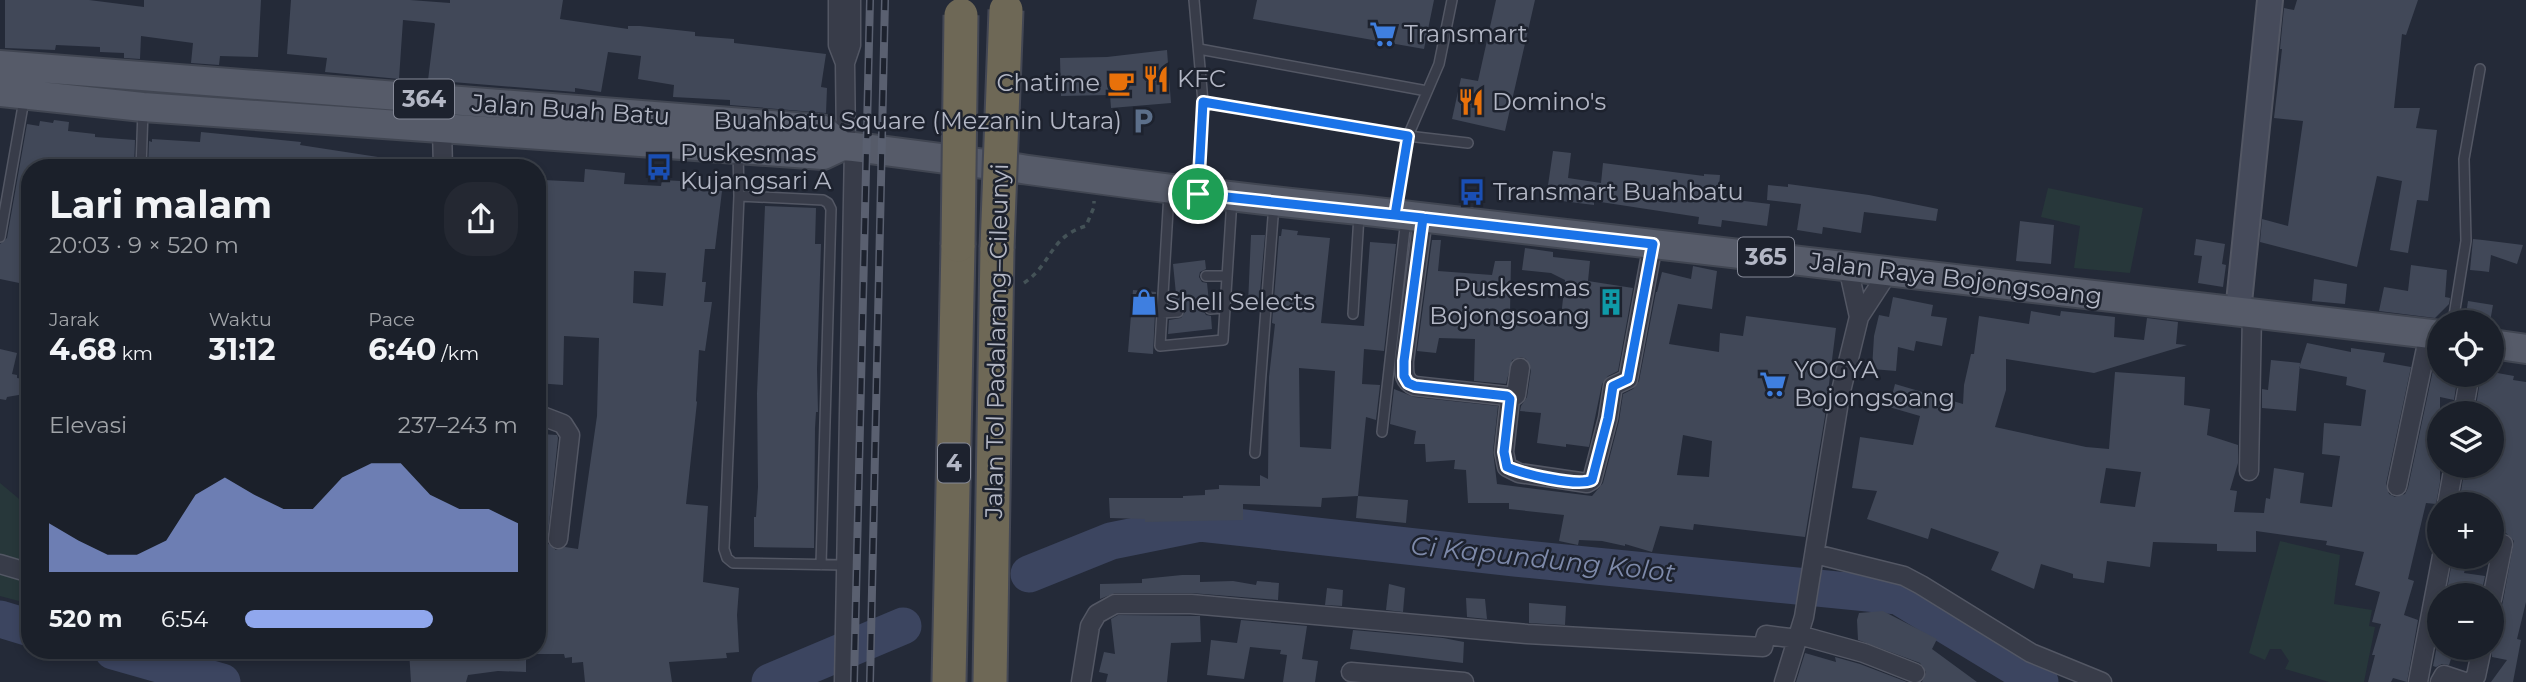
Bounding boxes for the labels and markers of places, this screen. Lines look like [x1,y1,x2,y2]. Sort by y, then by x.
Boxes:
supermarket icon: Transmart [1368,19,1398,49]
place label: Transmart [1404,19,1528,48]
restaurant icon: KFC [1141,64,1171,94]
place label: KFC [1177,64,1226,93]
place label: Chatime [996,68,1100,97]
cafe icon: Chatime [1106,68,1136,98]
restaurant icon: Domino's [1456,87,1486,117]
place label: Domino's [1492,87,1606,116]
place label: Buahbatu Square (Mezanin Utara) [714,106,1122,135]
parking icon: Buahbatu Square (Mezanin Utara) [1128,106,1158,136]
place label: Puskesmas Kujangsari A [680,138,832,195]
bus stop icon: Puskesmas Kujangsari A [644,152,674,182]
pin [1168,164,1228,224]
bus stop icon: Transmart Buahbatu [1457,177,1487,207]
place label: Transmart Buahbatu [1493,177,1744,206]
place label: Puskesmas Bojongsoang [1429,273,1590,330]
shop icon: Shell Selects [1129,287,1159,317]
place label: Shell Selects [1165,287,1315,316]
building icon: Puskesmas Bojongsoang [1596,287,1626,317]
place label: YOGYA Bojongsoang [1794,355,1955,412]
supermarket icon: YOGYA Bojongsoang [1758,369,1788,399]

